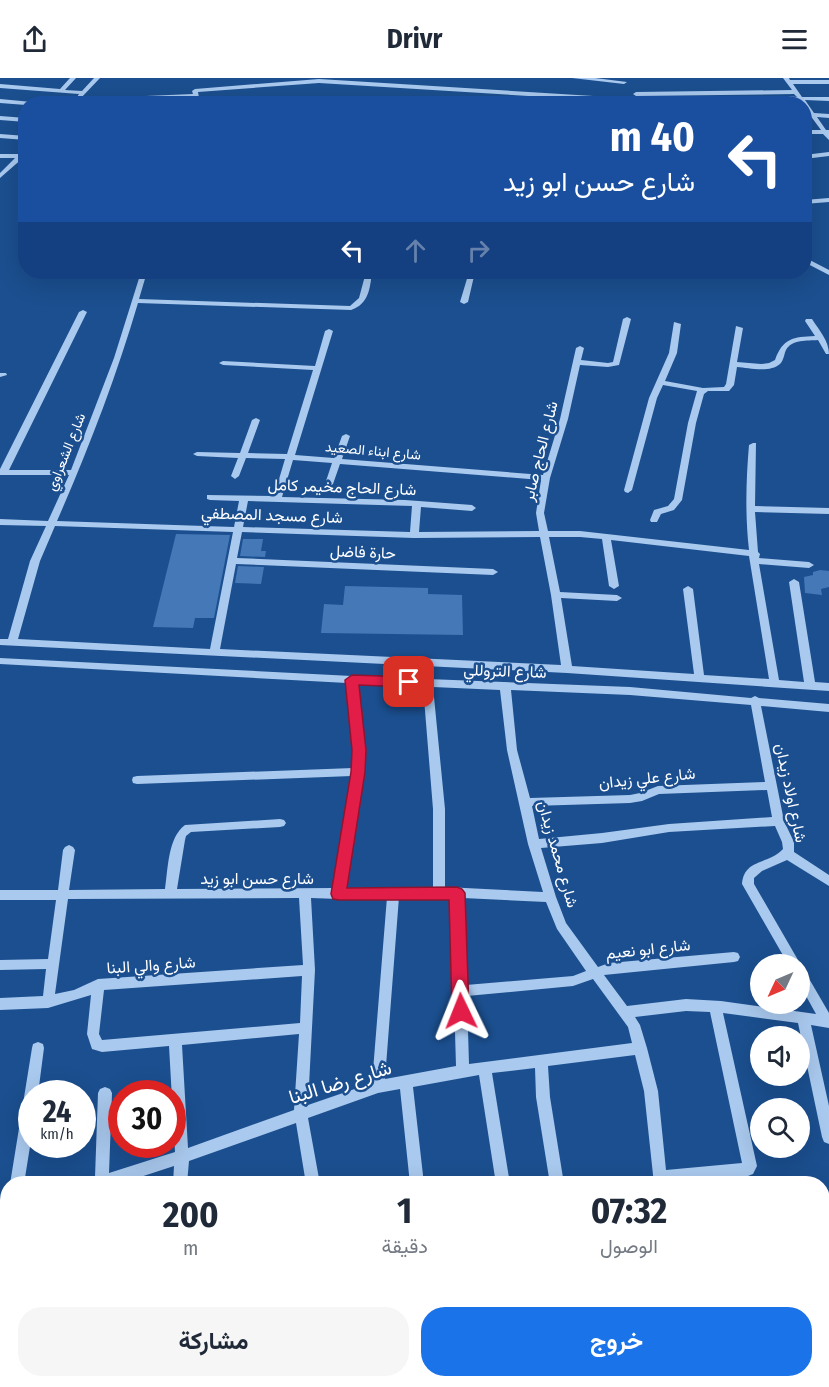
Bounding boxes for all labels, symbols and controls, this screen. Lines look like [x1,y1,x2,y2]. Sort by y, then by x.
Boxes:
icon: share [18,23,51,56]
text: Drivr [387,23,442,55]
icon: menu [778,23,811,56]
text: 40 m [610,112,695,162]
icon: left [716,120,794,198]
text: شارع حسن ابو زيد [503,166,695,198]
icon: left [336,234,369,267]
icon: ahead [399,234,432,267]
icon: right [462,234,495,267]
street label: شارع الحاج صابر [518,399,564,504]
street label: شارع الشعراوي [43,411,92,494]
street label: شارع ابناء الصعيد [324,438,422,466]
street label: شارع الحاج مخيمر كامل [267,475,417,501]
street label: شارع مسجد المصطفي [201,503,343,531]
street label: حارة فاضل [330,541,397,564]
pin [383,656,434,707]
street label: شارع التروللي [463,660,547,686]
icon: arrive [392,665,425,698]
street label: شارع اولاد زيدان [769,742,811,845]
street label: شارع علي زيدان [598,763,697,796]
street label: شارع محمد زيدان [532,798,582,910]
street label: شارع حسن ابو زيد [200,869,314,890]
street label: شارع ابو نعيم [605,935,691,965]
street label: شارع والي البنا [106,952,196,982]
north arrow [750,954,810,1014]
map controls [750,954,810,1158]
position arrow [429,979,493,1043]
button: sound [750,1026,810,1086]
street label: شارع رضا البنا [286,1055,395,1111]
speed limit sign: 30 [108,1080,186,1158]
text: 24 [43,1094,71,1130]
button: search [750,1098,810,1158]
text: km/h [40,1125,74,1143]
text: 1 [397,1189,412,1233]
text: 07:32 [591,1189,667,1233]
text: 200 [163,1193,219,1237]
text: دقيقة [382,1234,428,1258]
text: الوصول [600,1234,658,1258]
text: m [183,1236,198,1260]
button: مشاركة [18,1307,409,1376]
button: خروج [421,1307,812,1376]

